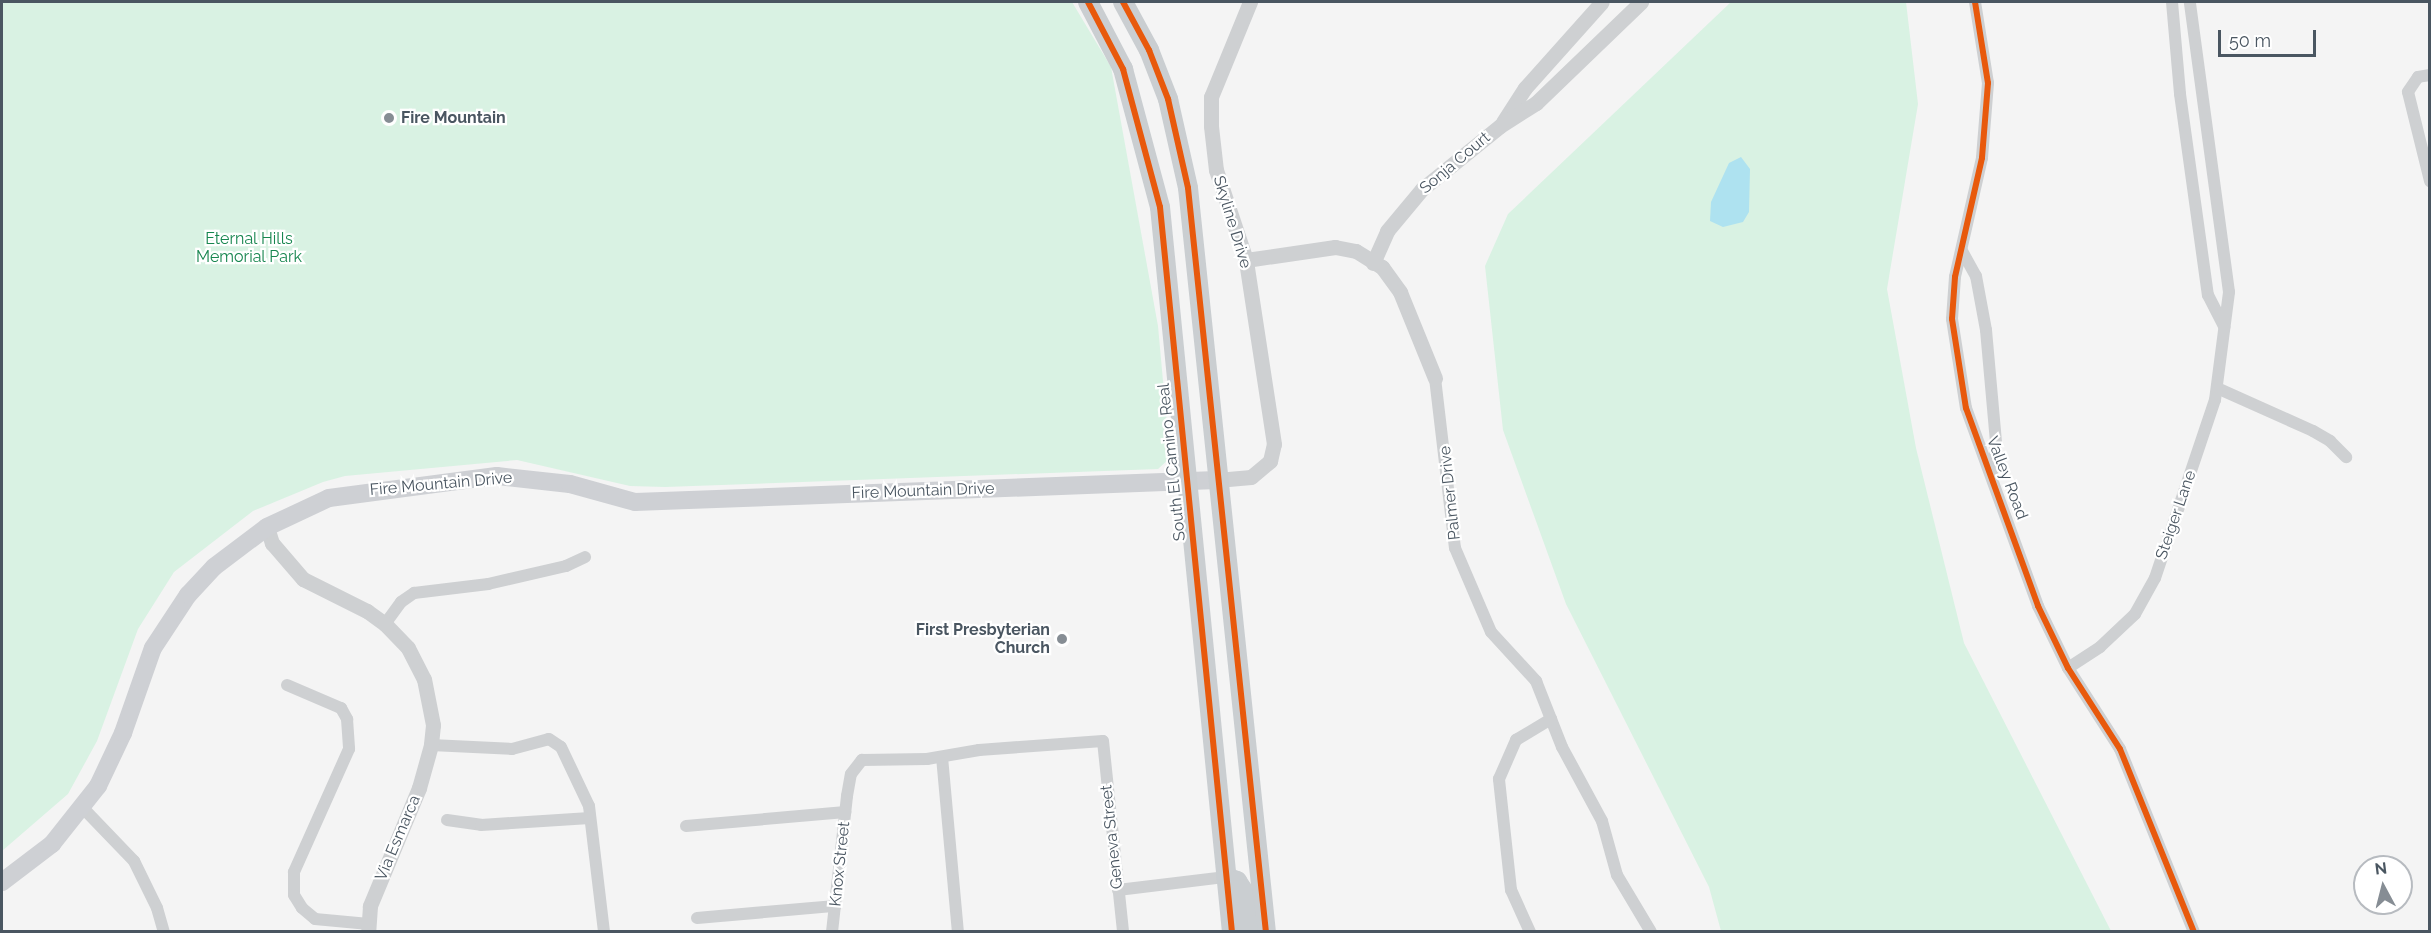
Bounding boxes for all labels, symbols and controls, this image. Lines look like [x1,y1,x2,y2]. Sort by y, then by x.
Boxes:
scale bar [2221,18,2318,56]
text: 50 m [2229,30,2271,51]
place label: Fire Mountain [401,108,506,128]
marker: Fire Mountain [382,111,396,125]
street label: Sonja Court [1416,128,1494,198]
street label: Skyline Drive [1209,173,1255,271]
park label: Eternal Hills Memorial Park [196,229,302,267]
street label: South El Camino Real [1154,382,1190,542]
street label: Valley Road [1982,434,2032,522]
street label: Palmer Drive [1435,445,1465,541]
street label: Fire Mountain Drive [369,468,513,500]
street label: Steiger Lane [2152,468,2200,562]
street label: Fire Mountain Drive [851,479,995,503]
place label: First Presbyterian Church [916,620,1050,658]
marker: First Presbyterian Church [1055,632,1069,646]
street label: Geneva Street [1097,784,1127,890]
street label: Via Esmarca [371,792,425,884]
street label: Knox Street [826,821,854,907]
north arrow [2353,855,2413,915]
text: N [2374,858,2388,879]

